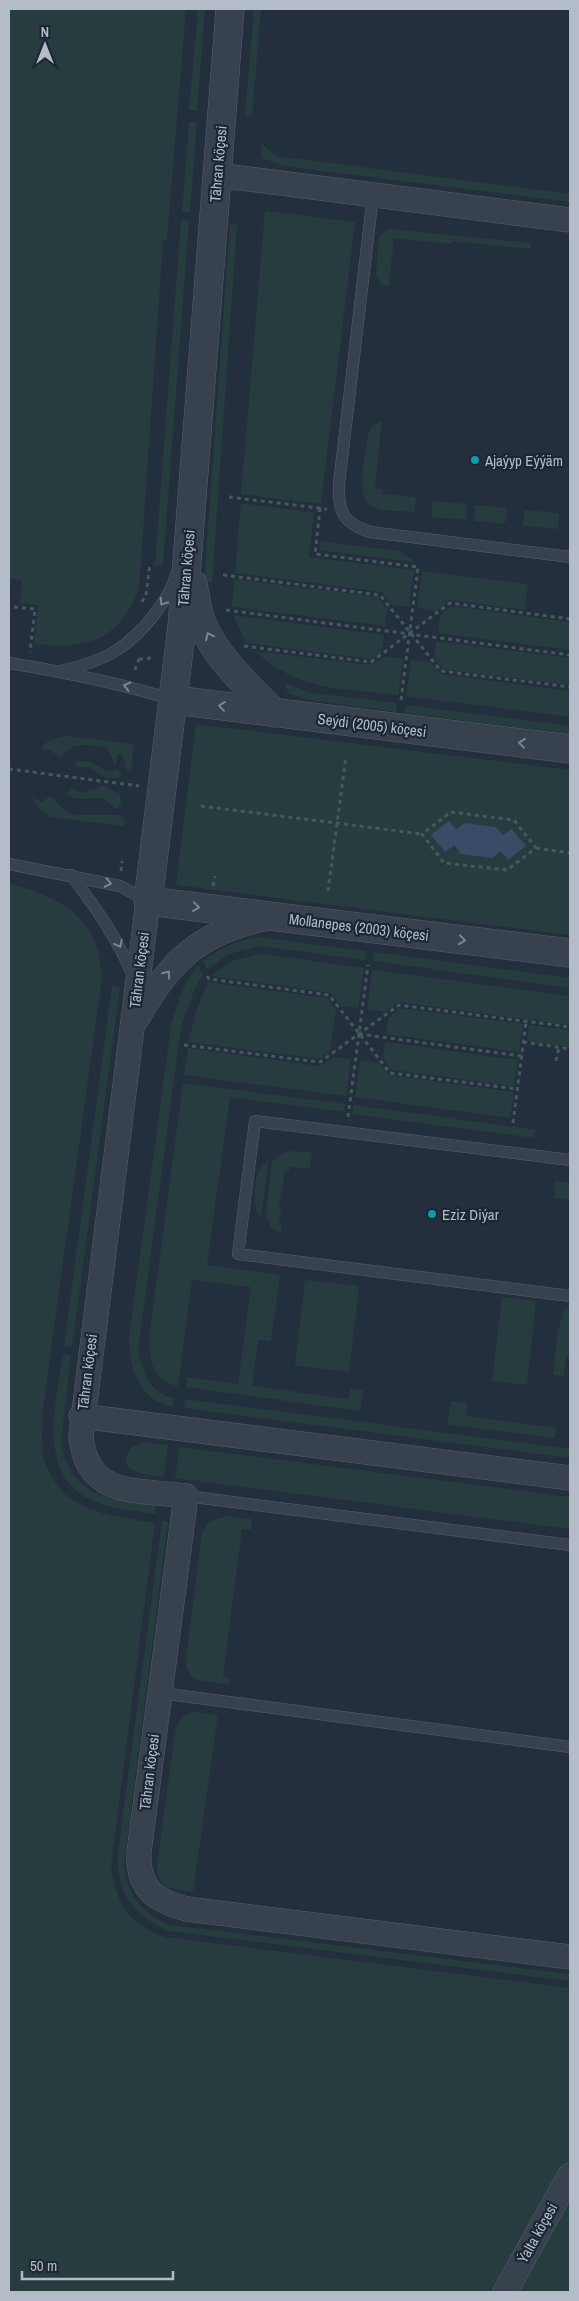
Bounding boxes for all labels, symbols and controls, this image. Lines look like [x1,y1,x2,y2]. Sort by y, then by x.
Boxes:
north arrow [20,20,70,70]
text: N [41,23,49,41]
street label: Tähran köçesi [204,125,232,203]
place label: Ajaýyp Eýýäm [484,450,563,471]
marker: Ajaýyp Eýýäm [469,454,481,466]
street label: Tähran köçesi [172,529,200,607]
one-way arrow [159,596,169,605]
one-way arrow [205,632,215,641]
one-way arrow [123,681,132,692]
one-way arrow [217,701,225,712]
street label: Seýdi (2005) köçesi [316,708,428,742]
one-way arrow [518,739,526,749]
one-way arrow [104,877,113,888]
one-way arrow [193,901,201,912]
street label: Mollanepes (2003) köçesi [288,908,430,946]
street label: Tähran köçesi [124,931,154,1009]
one-way arrow [458,934,466,945]
one-way arrow [113,938,123,947]
one-way arrow [161,970,170,980]
place label: Eziz Diýar [442,1204,499,1225]
marker: Eziz Diýar [426,1208,438,1220]
street label: Tähran köçesi [72,1333,102,1411]
street label: Tähran köçesi [134,1733,164,1811]
street label: Ýalta köçesi [512,2199,562,2267]
scale bar [22,2248,174,2280]
text: 50 m [30,2255,57,2276]

